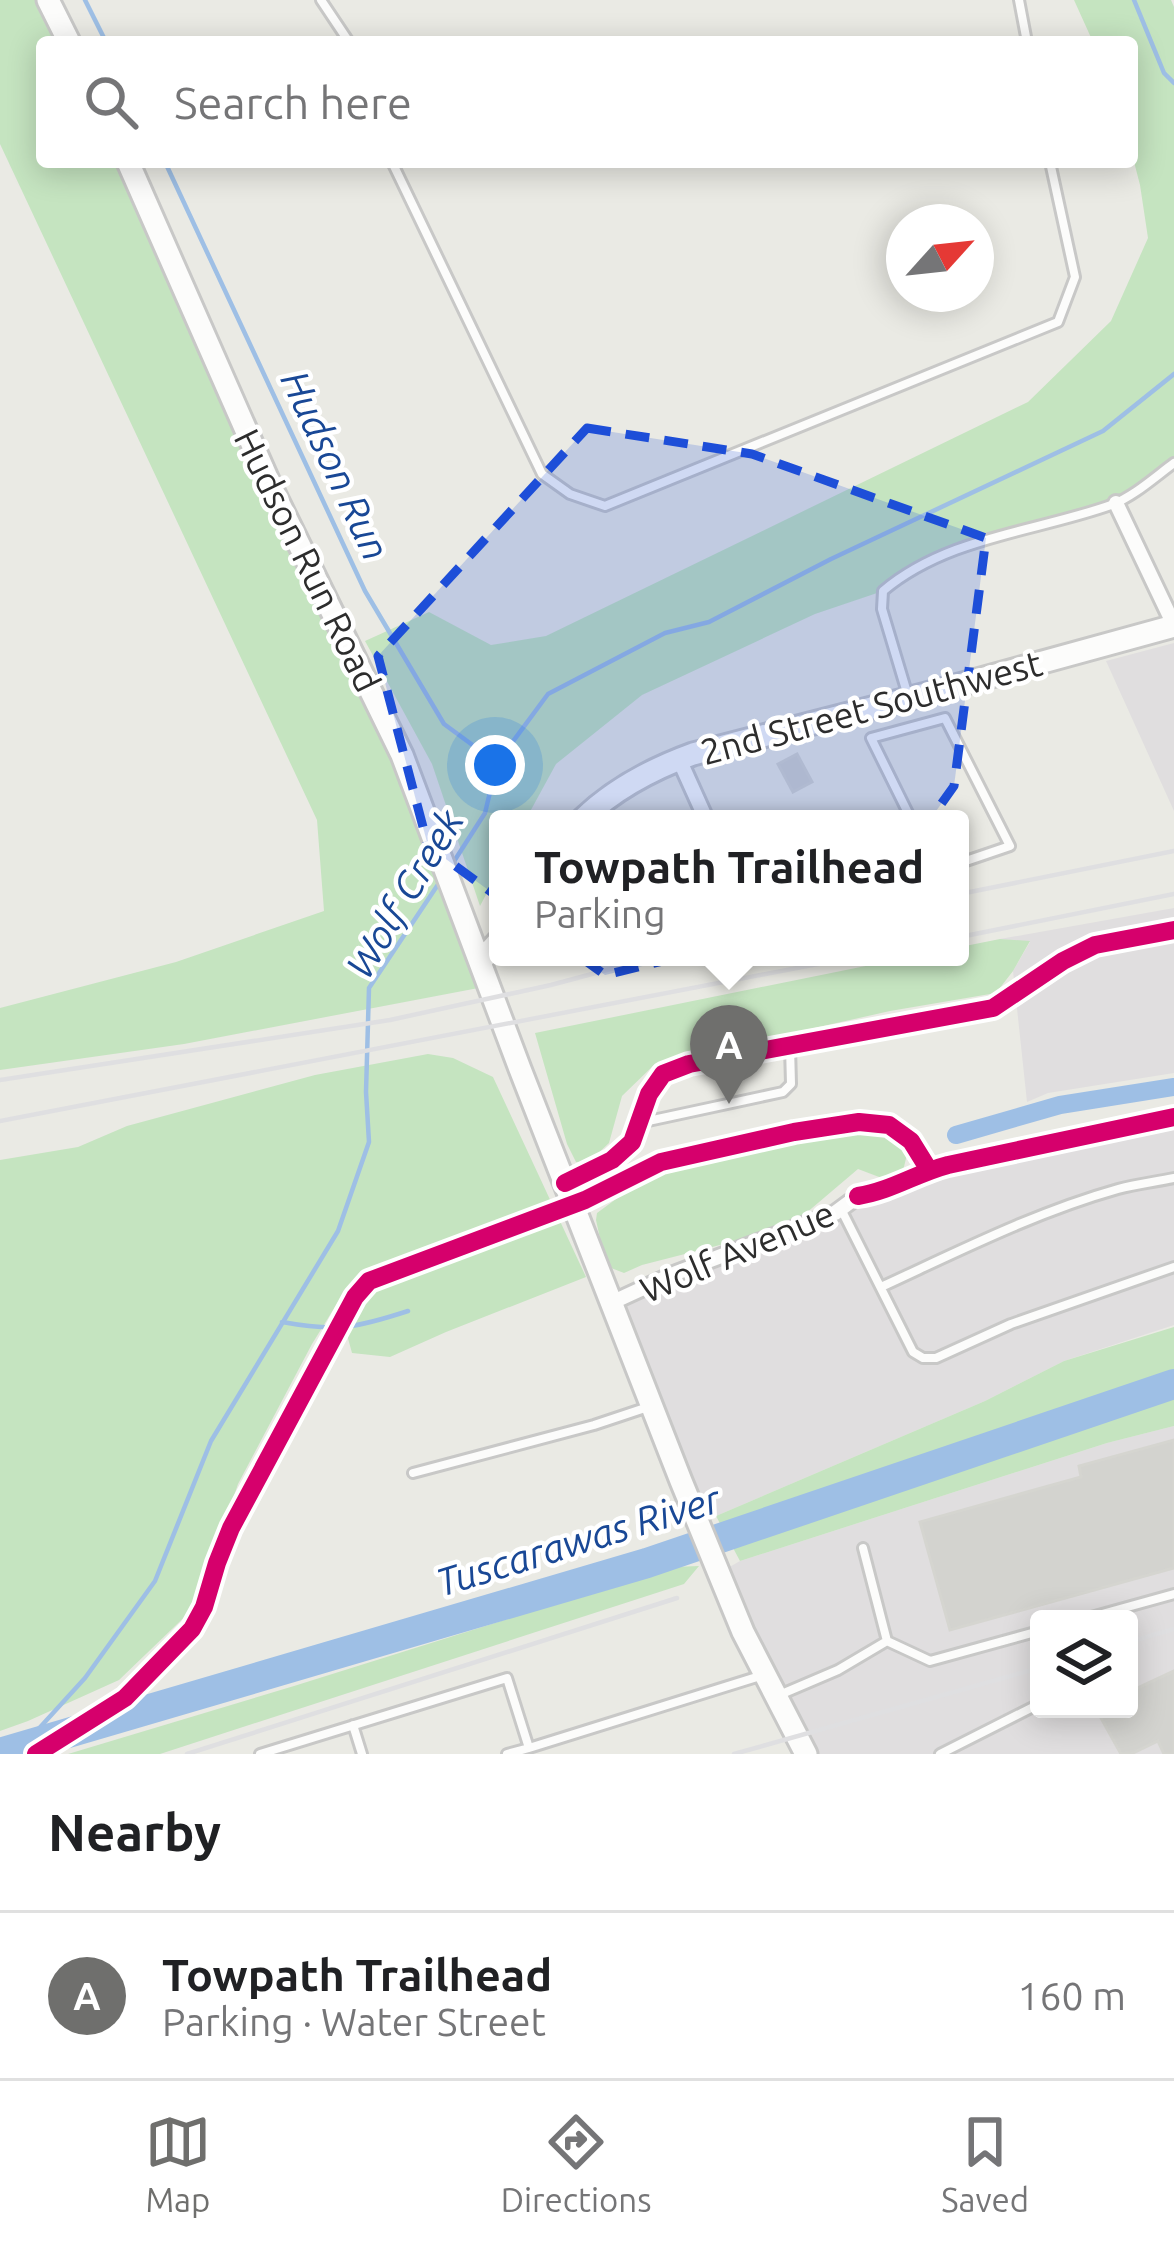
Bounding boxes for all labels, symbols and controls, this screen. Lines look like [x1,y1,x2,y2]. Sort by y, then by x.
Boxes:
search box [36,36,1138,168]
icon: search [78,69,144,135]
text: Search here [174,77,412,128]
north arrow [886,204,994,312]
water label: Hudson Run [273,364,399,566]
street label: Hudson Run Road [227,422,389,698]
street label: 2nd Street Southwest [696,642,1046,772]
your location [465,735,525,795]
water label: Wolf Creek [337,801,471,985]
popup [489,810,969,966]
text: Towpath Trailhead [534,841,924,892]
text: Parking [534,892,666,935]
pin: A [690,1005,768,1104]
street label: Wolf Avenue [634,1192,840,1310]
water label: Tuscarawas River [431,1476,726,1604]
map controls [1030,1610,1138,1718]
button: layers [1030,1610,1138,1718]
text: Nearby [48,1803,221,1861]
text: Towpath Trailhead [162,1949,552,2000]
text: A [73,1974,101,2017]
text: 160 m [1017,1974,1126,2017]
text: Parking · Water Street [162,2000,546,2043]
tab: Map [145,2109,211,2218]
tab: Directions [501,2109,651,2218]
tab: Saved [941,2109,1029,2218]

